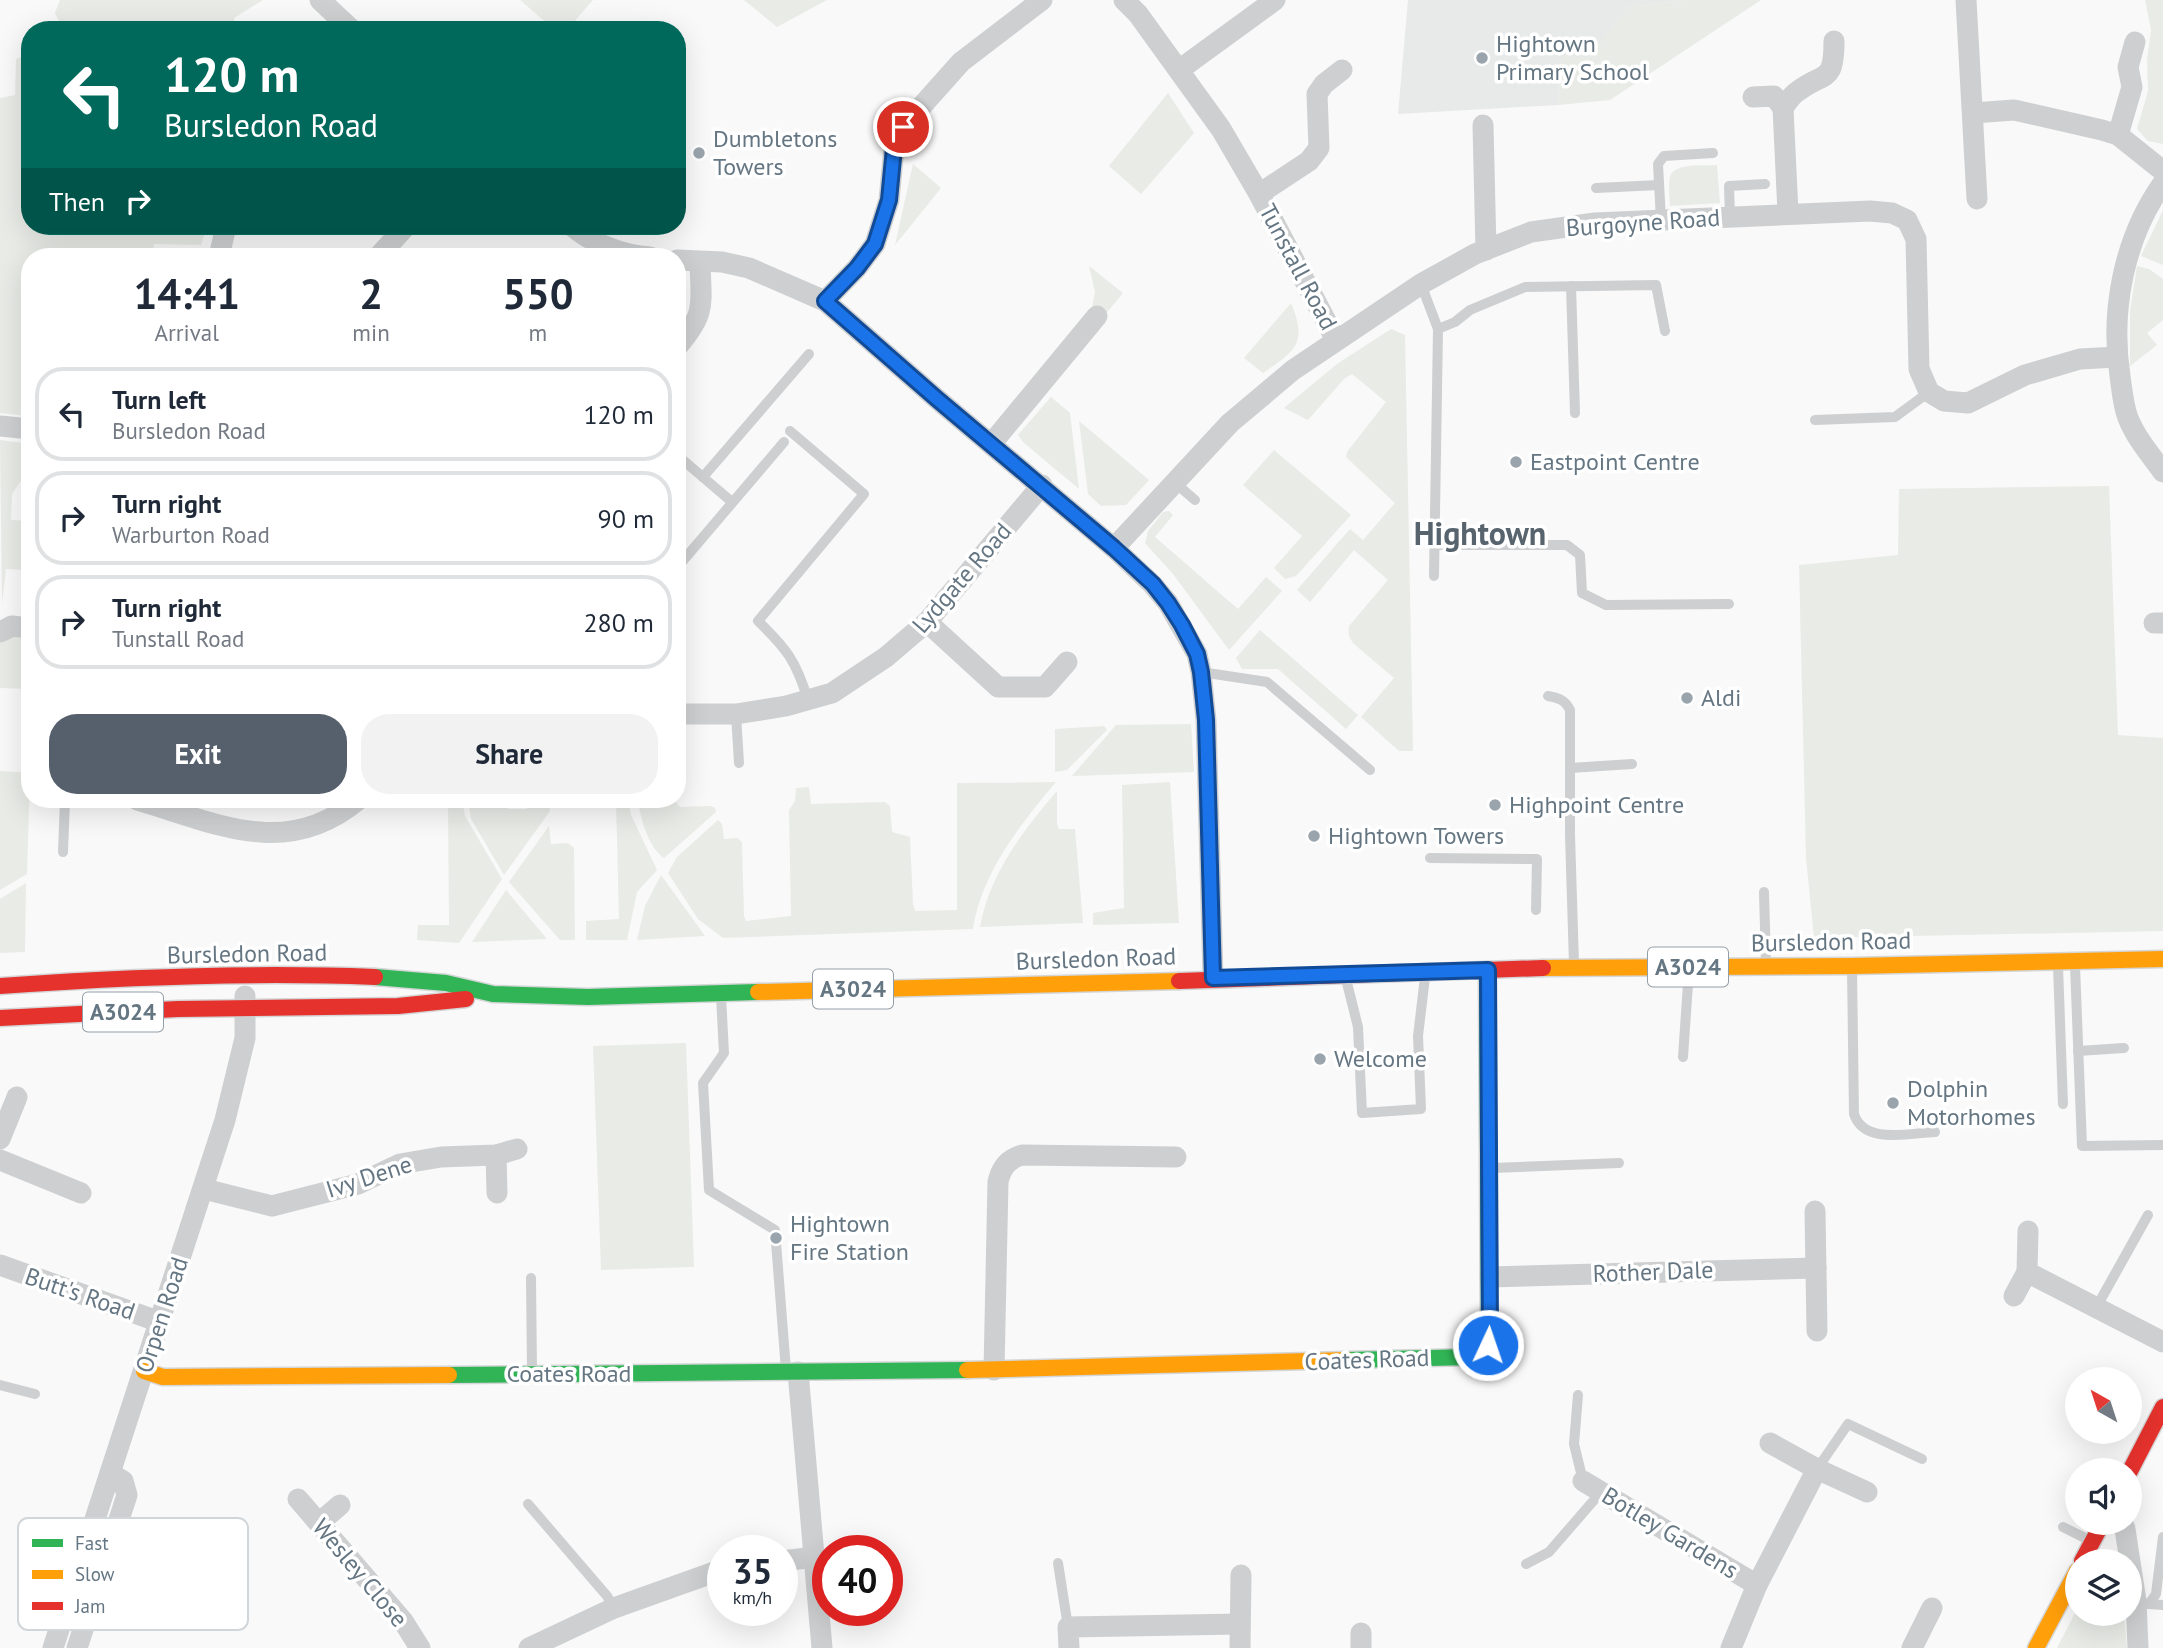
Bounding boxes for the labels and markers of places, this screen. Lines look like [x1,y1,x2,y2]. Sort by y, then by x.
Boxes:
place label: Hightown Primary School [1496,28,1649,87]
marker: Hightown Primary School [1474,50,1490,66]
pin [873,97,933,157]
place label: Dumbletons Towers [713,123,837,182]
marker: Dumbletons Towers [691,145,707,161]
place label: Eastpoint Centre [1530,446,1700,477]
marker: Eastpoint Centre [1508,454,1524,470]
place label: Aldi [1701,682,1741,713]
marker: Aldi [1679,690,1695,706]
place label: Highpoint Centre [1509,789,1684,820]
marker: Highpoint Centre [1487,797,1503,813]
place label: Hightown Towers [1328,820,1504,851]
marker: Hightown Towers [1306,828,1322,844]
place label: Welcome [1334,1043,1427,1074]
marker: Welcome [1312,1051,1328,1067]
place label: Dolphin Motorhomes [1907,1073,2036,1132]
marker: Dolphin Motorhomes [1885,1095,1901,1111]
place label: Hightown Fire Station [790,1208,909,1267]
marker: Hightown Fire Station [768,1230,784,1246]

